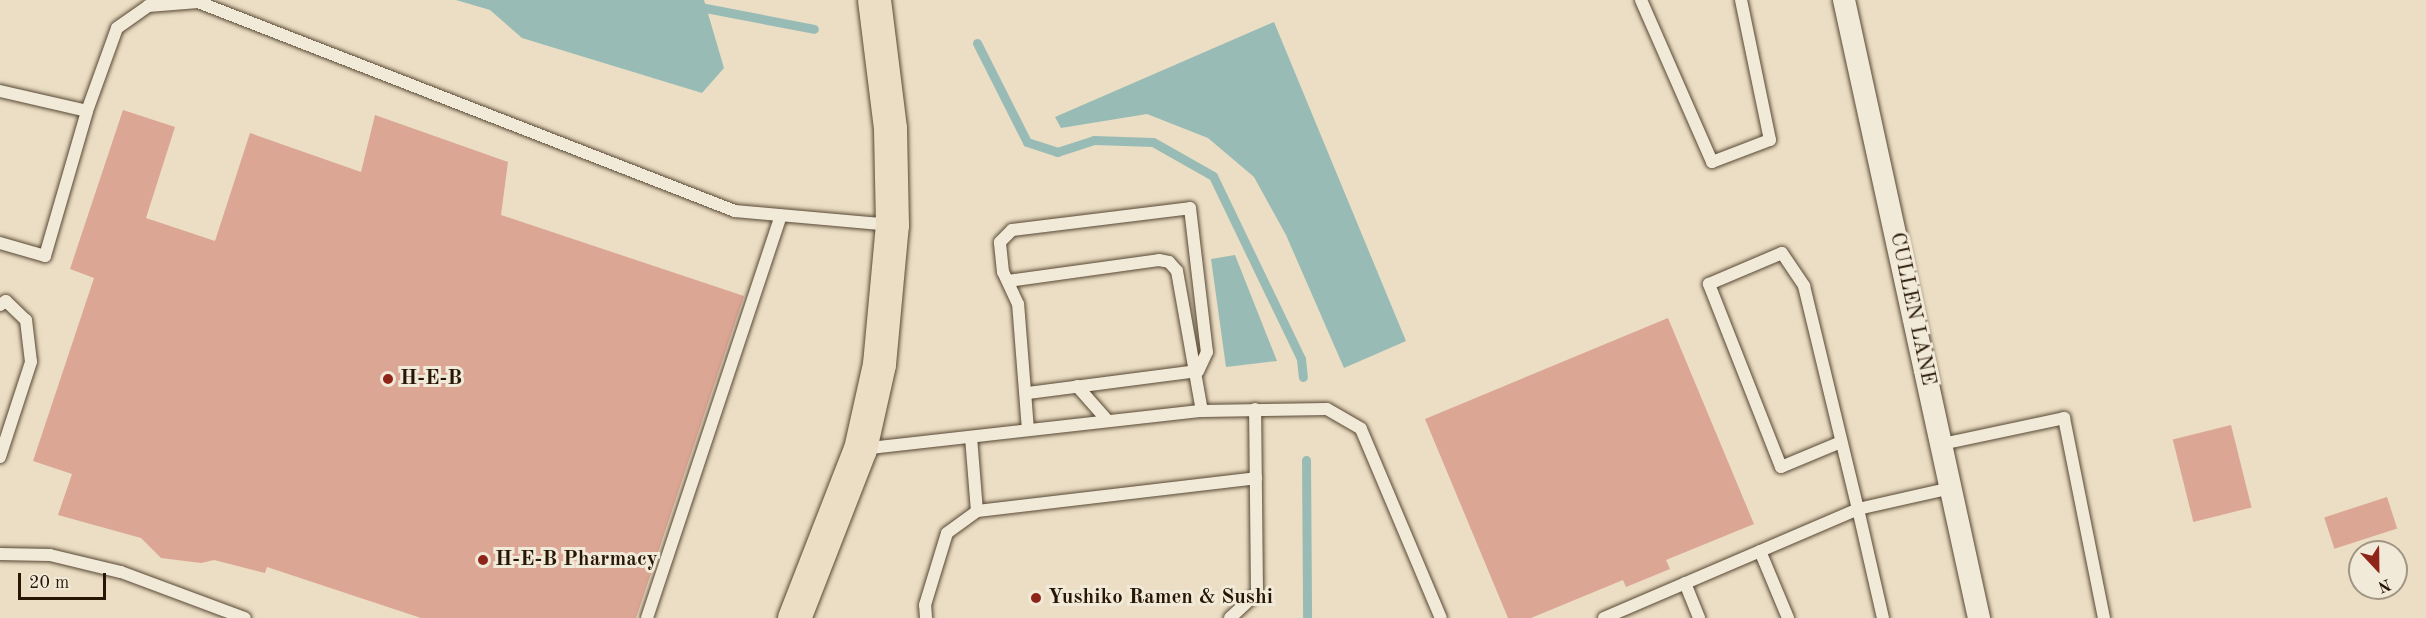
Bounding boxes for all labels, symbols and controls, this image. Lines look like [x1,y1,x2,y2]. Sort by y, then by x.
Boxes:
street label: CULLEN LANE [1883,230,1941,388]
place label: H-E-B [400,366,462,392]
marker: H-E-B [381,372,395,386]
north arrow [2348,540,2408,600]
place label: H-E-B Pharmacy [495,547,658,573]
marker: H-E-B Pharmacy [476,553,490,567]
scale bar [21,561,110,599]
text: 20 m [29,574,69,592]
text: N [2375,575,2393,595]
place label: Yushiko Ramen & Sushi [1048,585,1273,611]
marker: Yushiko Ramen & Sushi [1029,591,1043,605]

